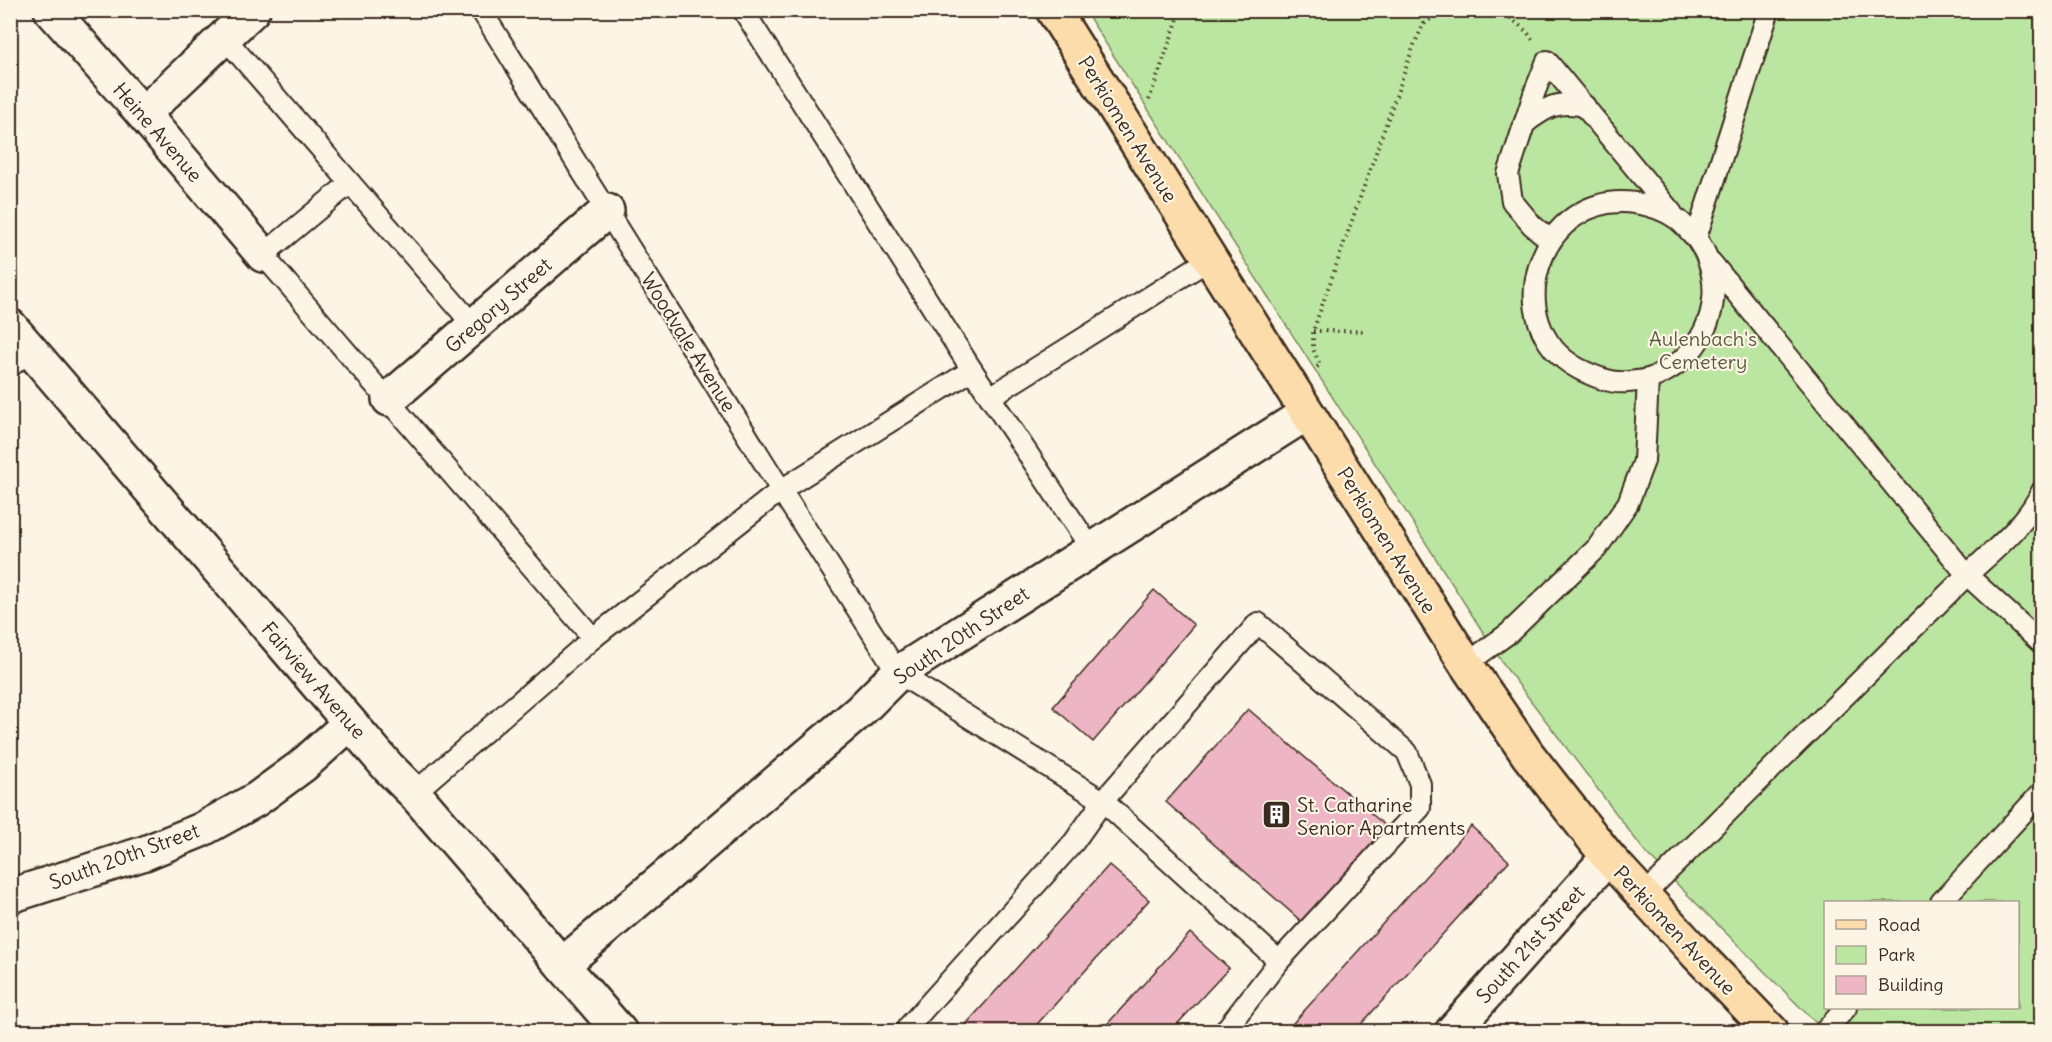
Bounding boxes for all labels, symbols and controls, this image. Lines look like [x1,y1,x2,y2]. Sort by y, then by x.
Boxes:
street label: Perkiomen Avenue [1073,51,1183,207]
street label: Heine Avenue [108,77,208,187]
street label: Gregory Street [440,252,557,358]
street label: Woodvale Avenue [636,268,742,416]
park label: Aulenbach's Cemetery [1649,326,1757,374]
street label: Perkiomen Avenue [1332,462,1442,618]
street label: South 20th Street [889,580,1034,689]
street label: Fairview Avenue [256,616,372,744]
place label: St. Catharine Senior Apartments [1297,792,1465,840]
building icon: St. Catharine Senior Apartments [1260,799,1292,831]
street label: South 20th Street [46,817,203,895]
street label: Perkiomen Avenue [1609,860,1741,1000]
street label: South 21st Street [1471,880,1590,1008]
legend [1824,901,2019,1009]
text: Road [1878,913,1921,936]
text: Park [1878,943,1915,966]
text: Building [1878,973,1943,996]

